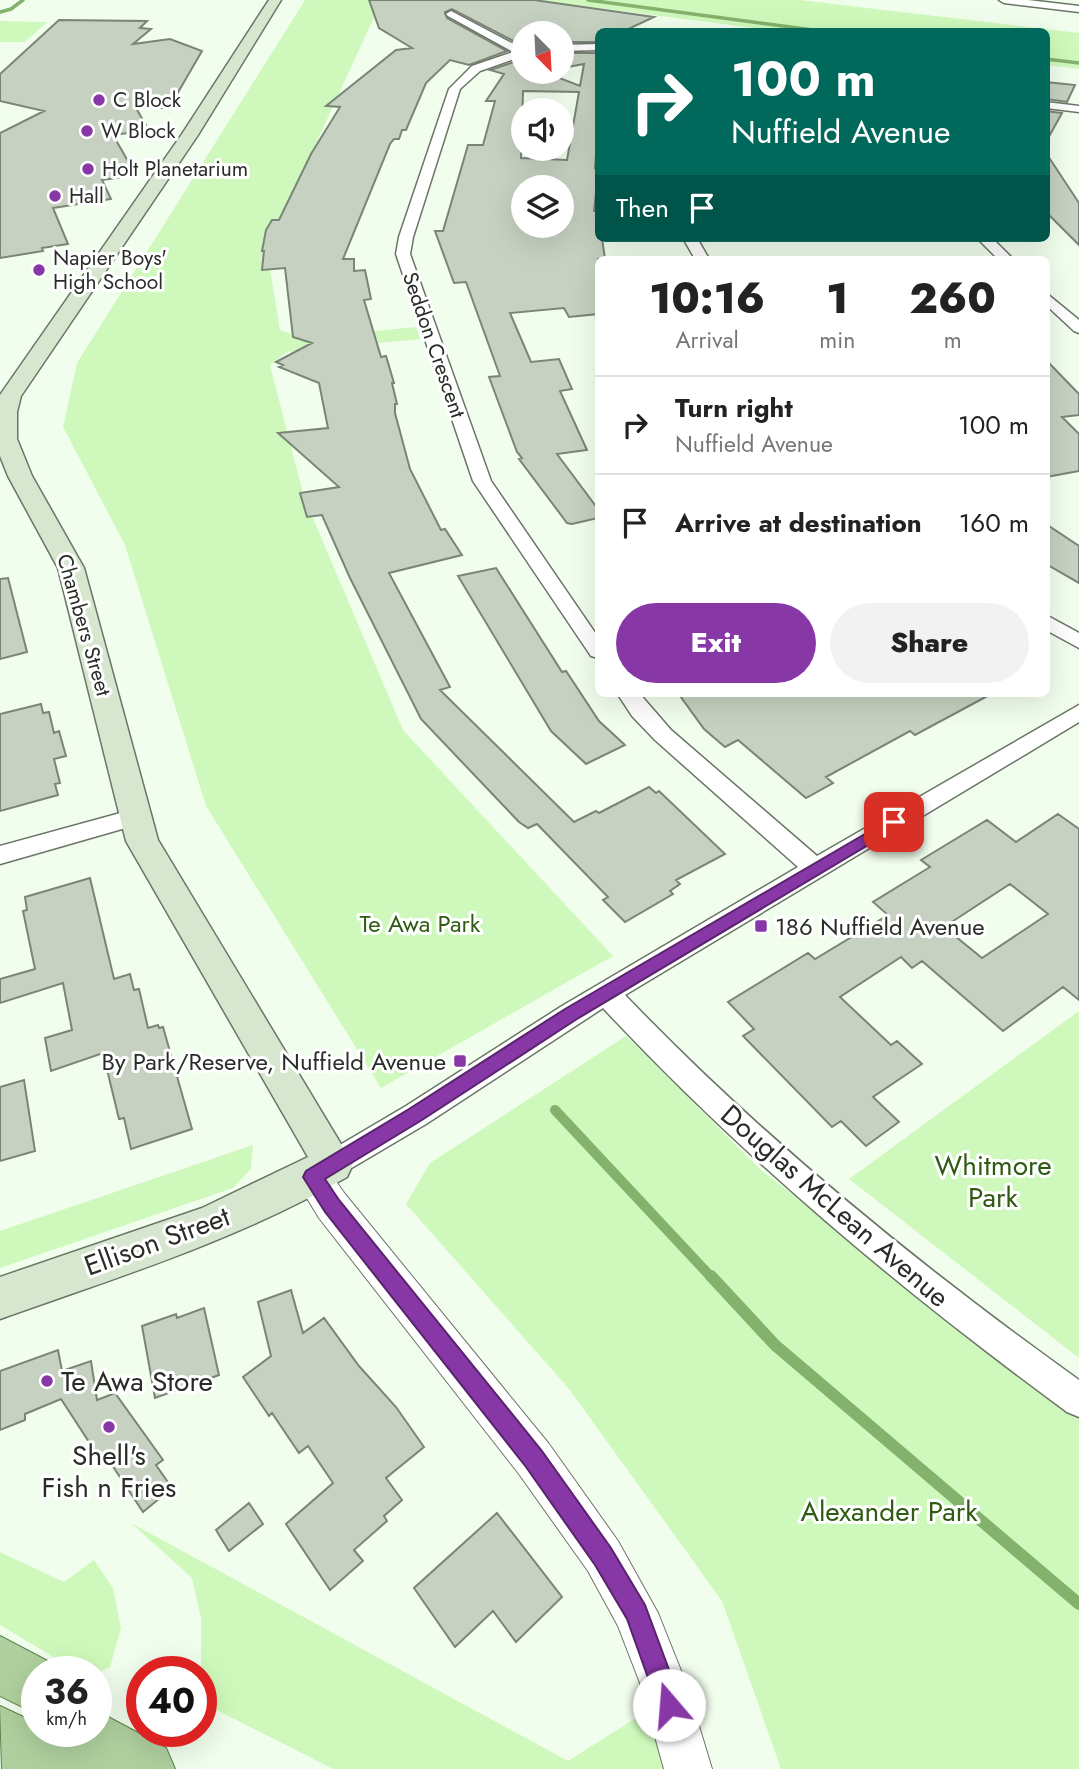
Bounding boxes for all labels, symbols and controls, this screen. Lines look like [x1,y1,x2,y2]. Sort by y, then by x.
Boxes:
north arrow [511,21,574,84]
map controls [511,21,574,238]
text: 100 m [731,44,876,114]
icon: right [616,56,707,147]
place label: C Block [113,85,182,115]
marker: C Block [91,92,107,108]
button: sound [511,98,574,161]
text: Nuffield Avenue [731,109,951,155]
place label: W Block [101,116,176,146]
marker: W Block [79,123,95,139]
place label: Holt Planetarium [102,154,248,184]
marker: Holt Planetarium [80,161,96,177]
button: layers [511,175,574,238]
place label: Hall [69,181,104,211]
marker: Hall [47,188,63,204]
text: Then [616,189,669,227]
icon: arrive [683,189,721,227]
place label: Napier Boys' High School [53,243,167,297]
marker: Napier Boys' High School [31,262,47,278]
street label: Seddon Crescent [395,268,473,422]
text: 10:16 [649,268,765,329]
text: 1 [826,268,848,329]
text: 260 [909,268,996,329]
text: Arrival [675,323,739,357]
text: min [819,323,855,357]
text: m [944,323,962,357]
text: Turn right [675,389,793,427]
icon: right [616,406,654,444]
text: 100 m [958,406,1029,444]
text: Nuffield Avenue [675,427,833,461]
icon: arrive [616,504,654,542]
text: Arrive at destination [675,504,922,542]
text: 160 m [959,504,1029,542]
street label: Chambers Street [49,550,119,700]
button: Exit [616,603,816,683]
button: Share [830,603,1029,683]
pin [864,792,924,852]
icon: arrive [875,803,913,841]
park label: Te Awa Park [360,906,481,941]
place label: 186 Nuffield Avenue [775,909,985,944]
marker: 186 Nuffield Avenue [753,918,769,934]
place label: By Park/Reserve, Nuffield Avenue [102,1044,446,1079]
marker: By Park/Reserve, Nuffield Avenue [452,1053,468,1069]
street label: Douglas McLean Avenue [712,1095,958,1317]
park label: Whitmore Park [934,1145,1052,1218]
street label: Ellison Street [79,1196,236,1286]
place label: Te Awa Store [61,1361,213,1402]
marker: Te Awa Store [39,1373,55,1389]
marker: Shell's Fish n Fries [101,1419,117,1435]
place label: Shell's Fish n Fries [42,1435,176,1508]
park label: Alexander Park [800,1491,978,1532]
speed limit sign: 40 [126,1656,217,1747]
text: 36 [44,1667,89,1717]
position arrow [632,1668,706,1742]
text: km/h [46,1706,87,1732]

